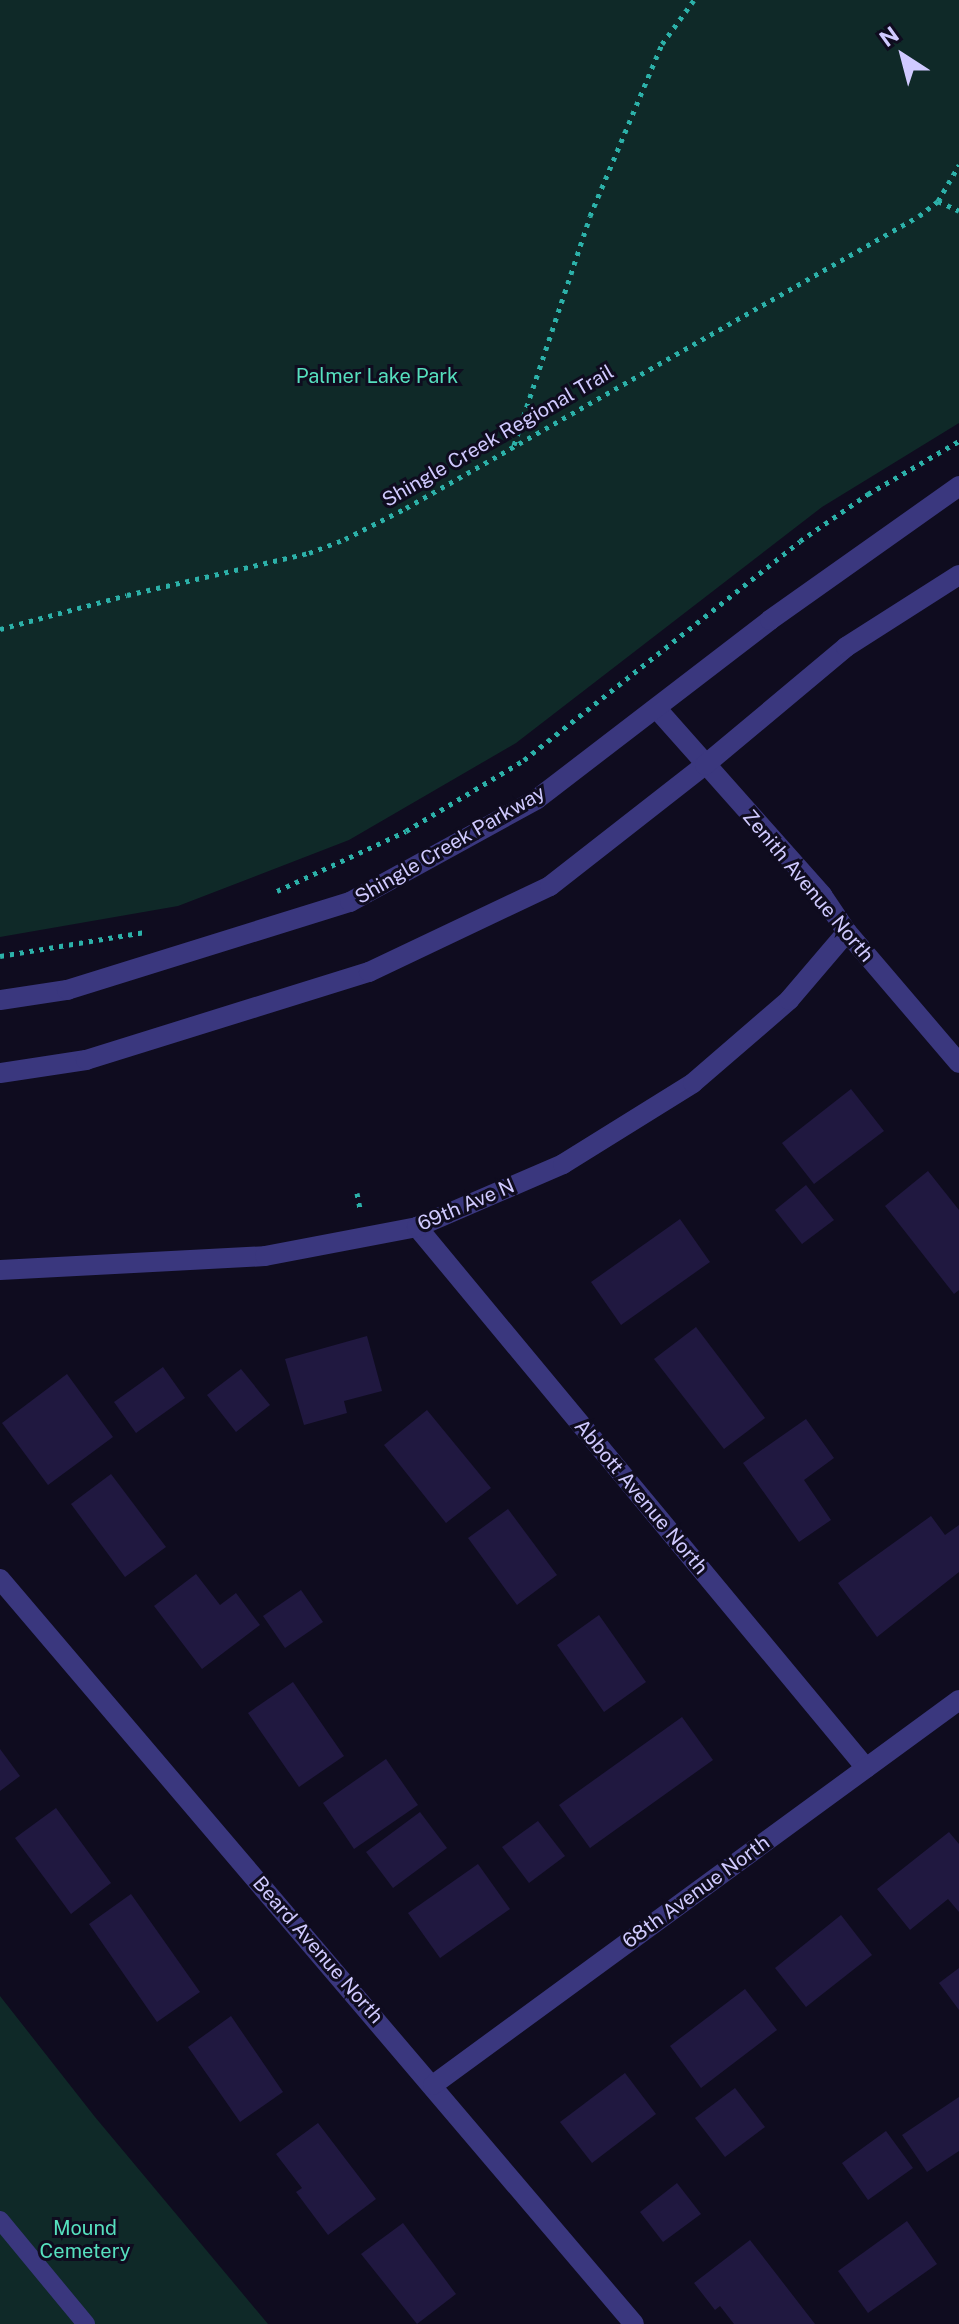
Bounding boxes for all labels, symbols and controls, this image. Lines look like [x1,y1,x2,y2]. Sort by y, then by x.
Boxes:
north arrow [863,16,943,96]
text: N [874,21,903,52]
street label: Shingle Creek Regional Trail [378,360,618,512]
park label: Palmer Lake Park [296,364,458,388]
street label: Shingle Creek Parkway [351,781,549,909]
street label: Zenith Avenue North [737,805,879,967]
street label: 69th Ave N [414,1174,518,1236]
street label: Abbott Avenue North [569,1415,713,1579]
street label: 68th Avenue North [618,1831,774,1953]
street label: Beard Avenue North [248,1872,388,2028]
park label: Mound Cemetery [40,2216,130,2263]

